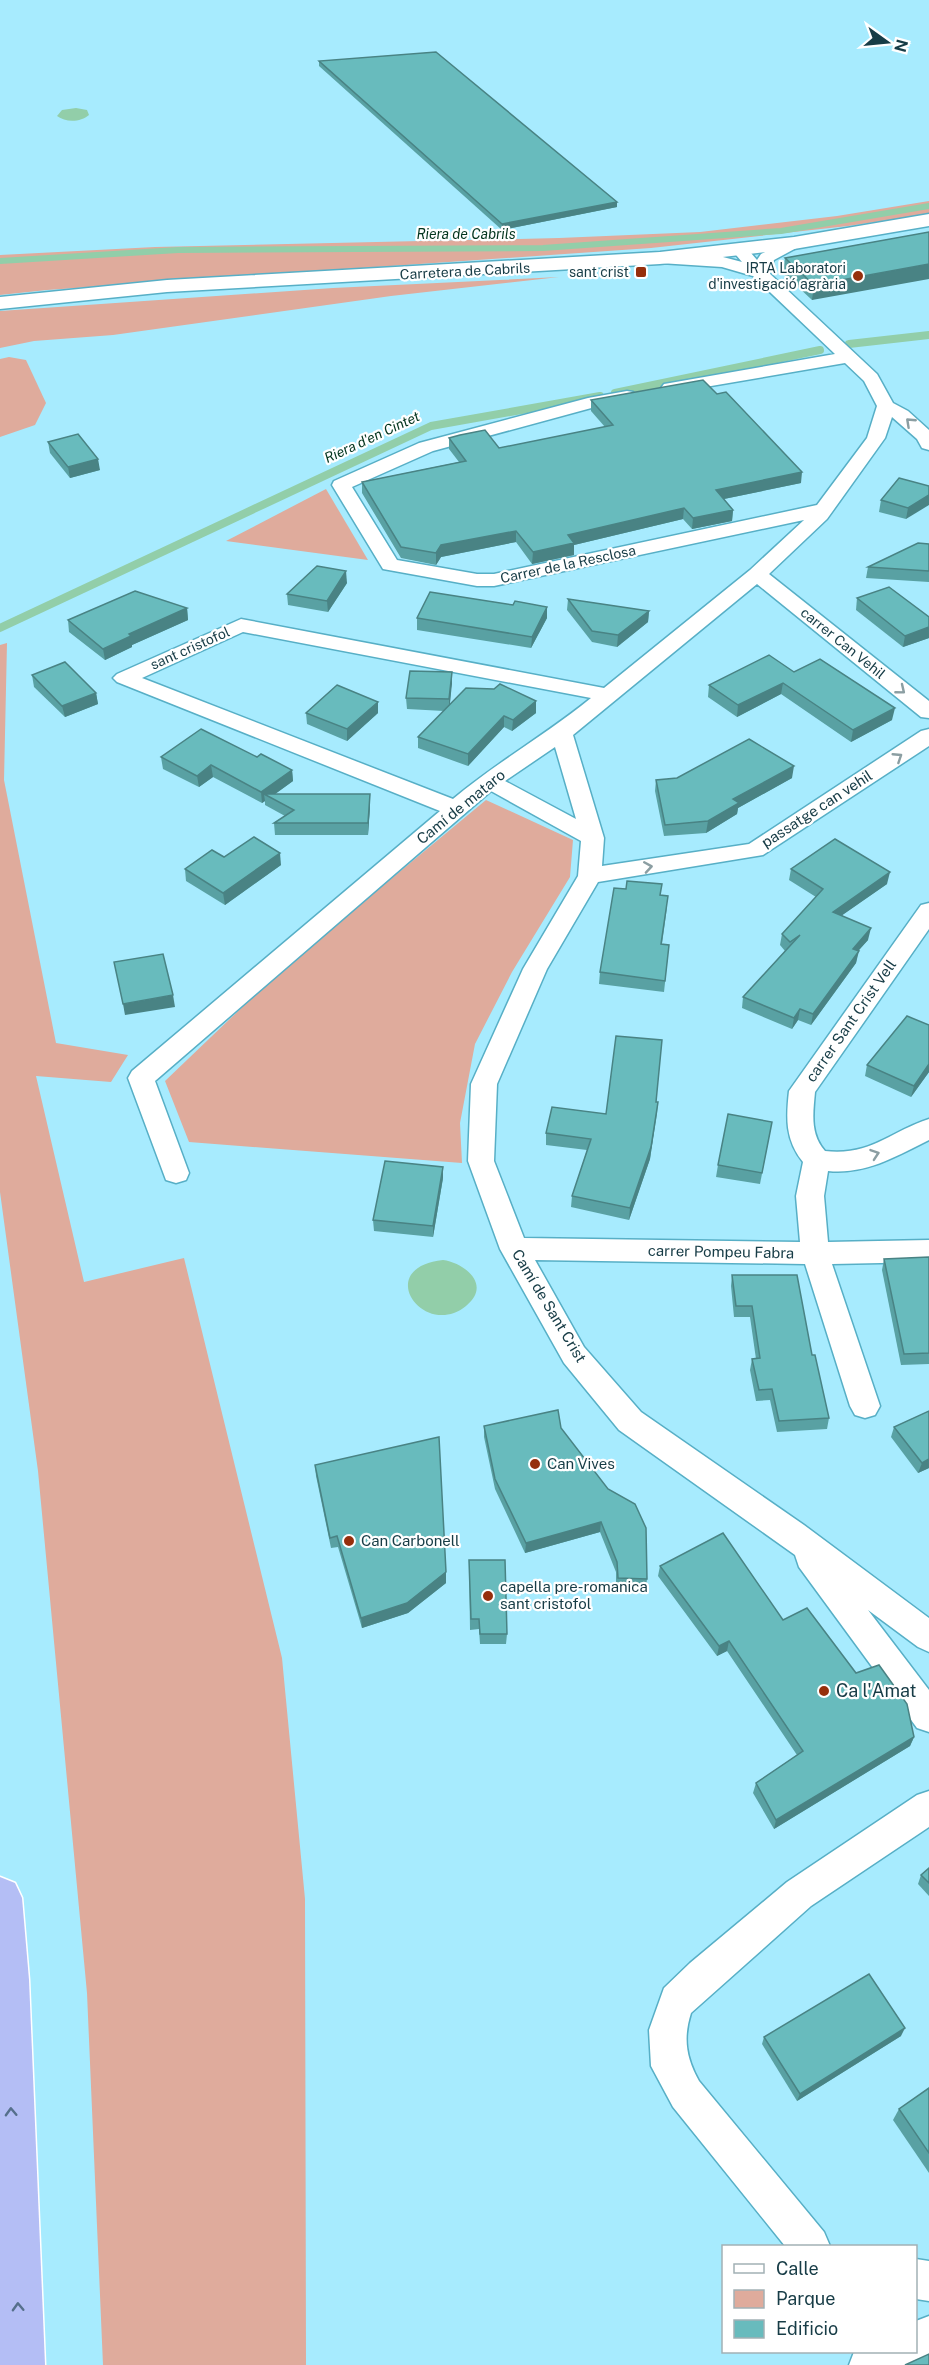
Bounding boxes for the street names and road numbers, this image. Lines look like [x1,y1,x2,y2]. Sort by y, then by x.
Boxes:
street label: Carretera de Cabrils [399,260,531,282]
street label: Carrer de la Resclosa [499,542,637,586]
street label: carrer Can Vehil [798,604,888,682]
street label: sant cristofol [148,623,232,673]
street label: Camí de mataro [413,766,508,847]
street label: passatge can vehil [758,766,875,851]
street label: carrer Sant Crist Vell [802,956,899,1085]
street label: carrer Pompeu Fabra [648,1242,794,1261]
street label: Camí de Sant Crist [509,1246,590,1365]

